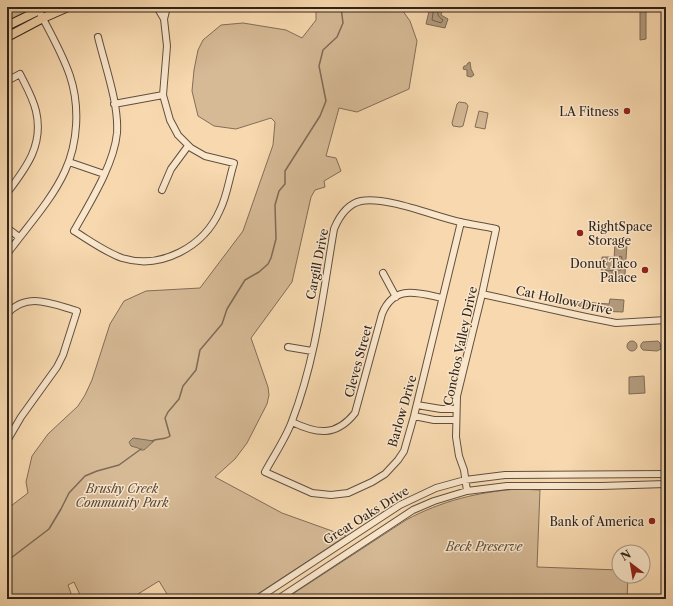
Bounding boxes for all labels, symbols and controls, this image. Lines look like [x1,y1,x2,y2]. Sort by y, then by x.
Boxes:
place label: LA Fitness [559,104,619,119]
marker: LA Fitness [622,106,632,116]
place label: RightSpace Storage [588,219,653,248]
street label: Cargill Drive [303,227,331,301]
marker: RightSpace Storage [575,228,585,238]
place label: Donut Taco Palace [570,256,637,285]
marker: Donut Taco Palace [640,265,650,275]
street label: Cat Hollow Drive [514,282,614,318]
street label: Conchos Valley Drive [440,285,480,407]
street label: Cleves Street [341,322,375,399]
street label: Barlow Drive [385,373,420,449]
park label: Brushy Creek Community Park [75,481,169,510]
street label: Great Oaks Drive [321,483,412,547]
place label: Bank of America [549,514,645,529]
marker: Bank of America [647,516,657,526]
park label: Beck Preserve [445,539,523,554]
north arrow [611,544,651,584]
text: N [618,547,634,564]

